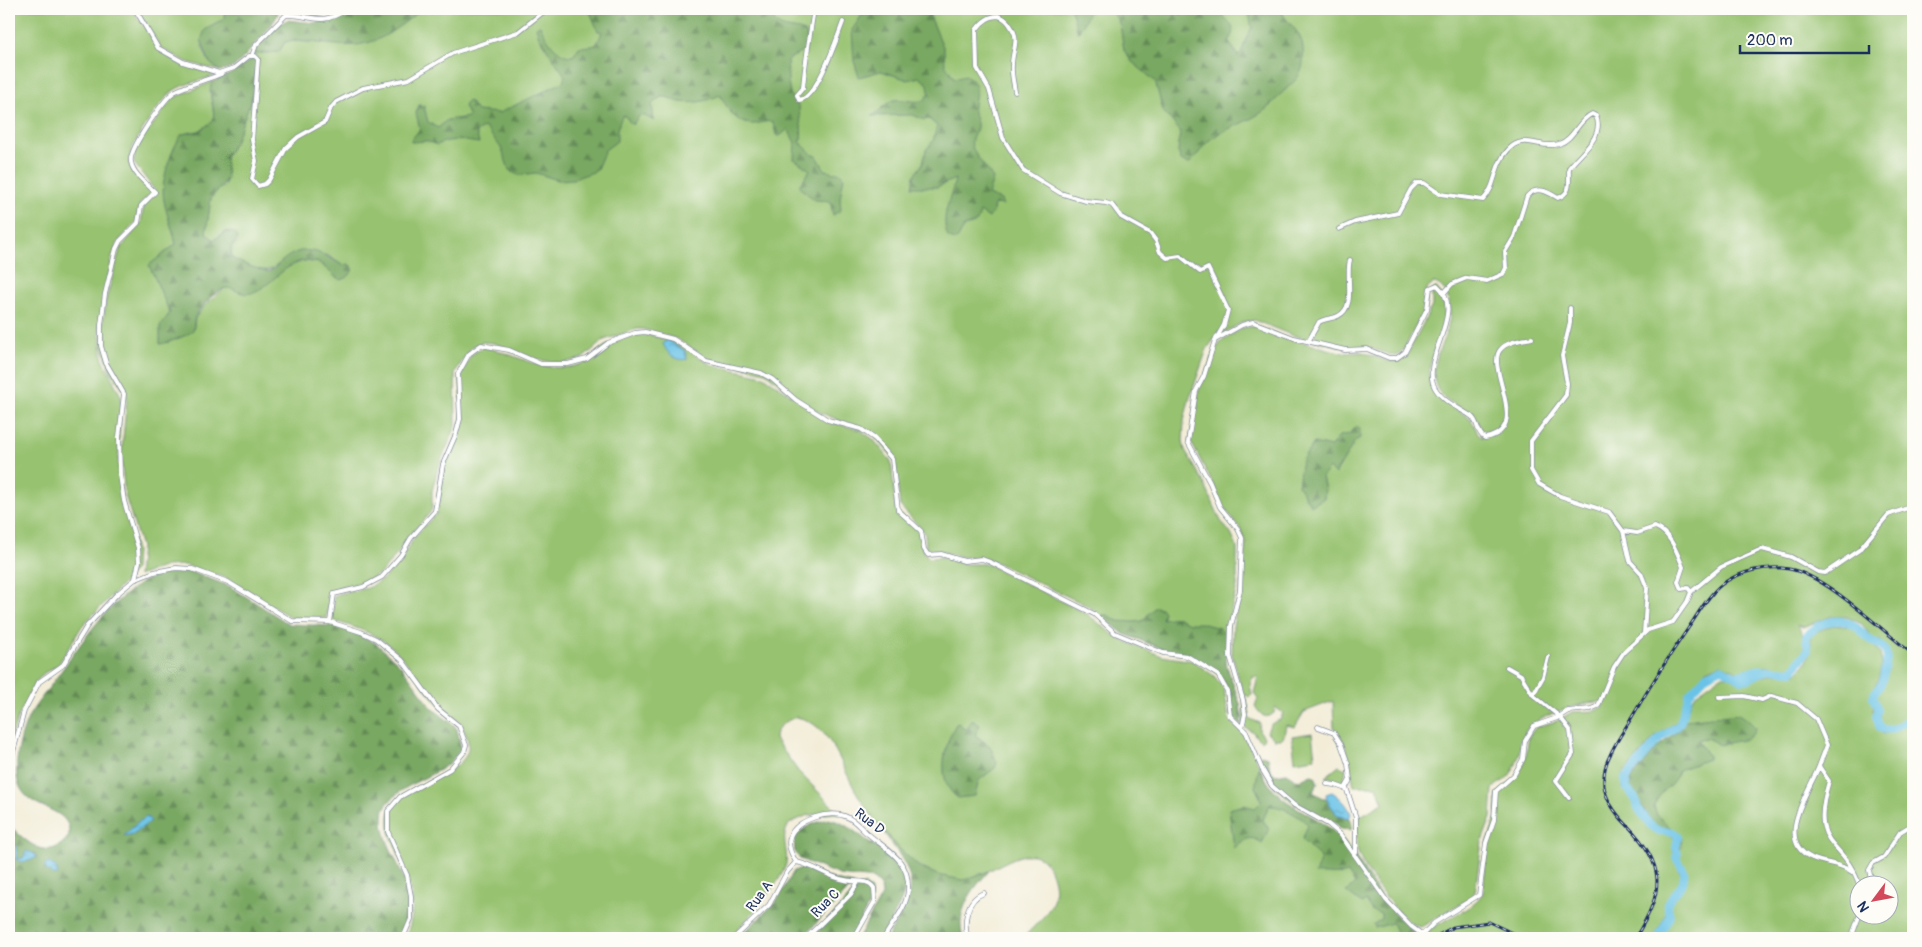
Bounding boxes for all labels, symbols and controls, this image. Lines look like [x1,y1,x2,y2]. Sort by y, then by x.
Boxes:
scale bar [1740,22,1868,54]
text: 200 m [1747,31,1792,50]
street label: Rua D [851,805,888,838]
north arrow [1850,874,1900,924]
street label: Rua A [743,878,776,915]
street label: Rua C [808,885,843,921]
text: N [1854,898,1873,915]

